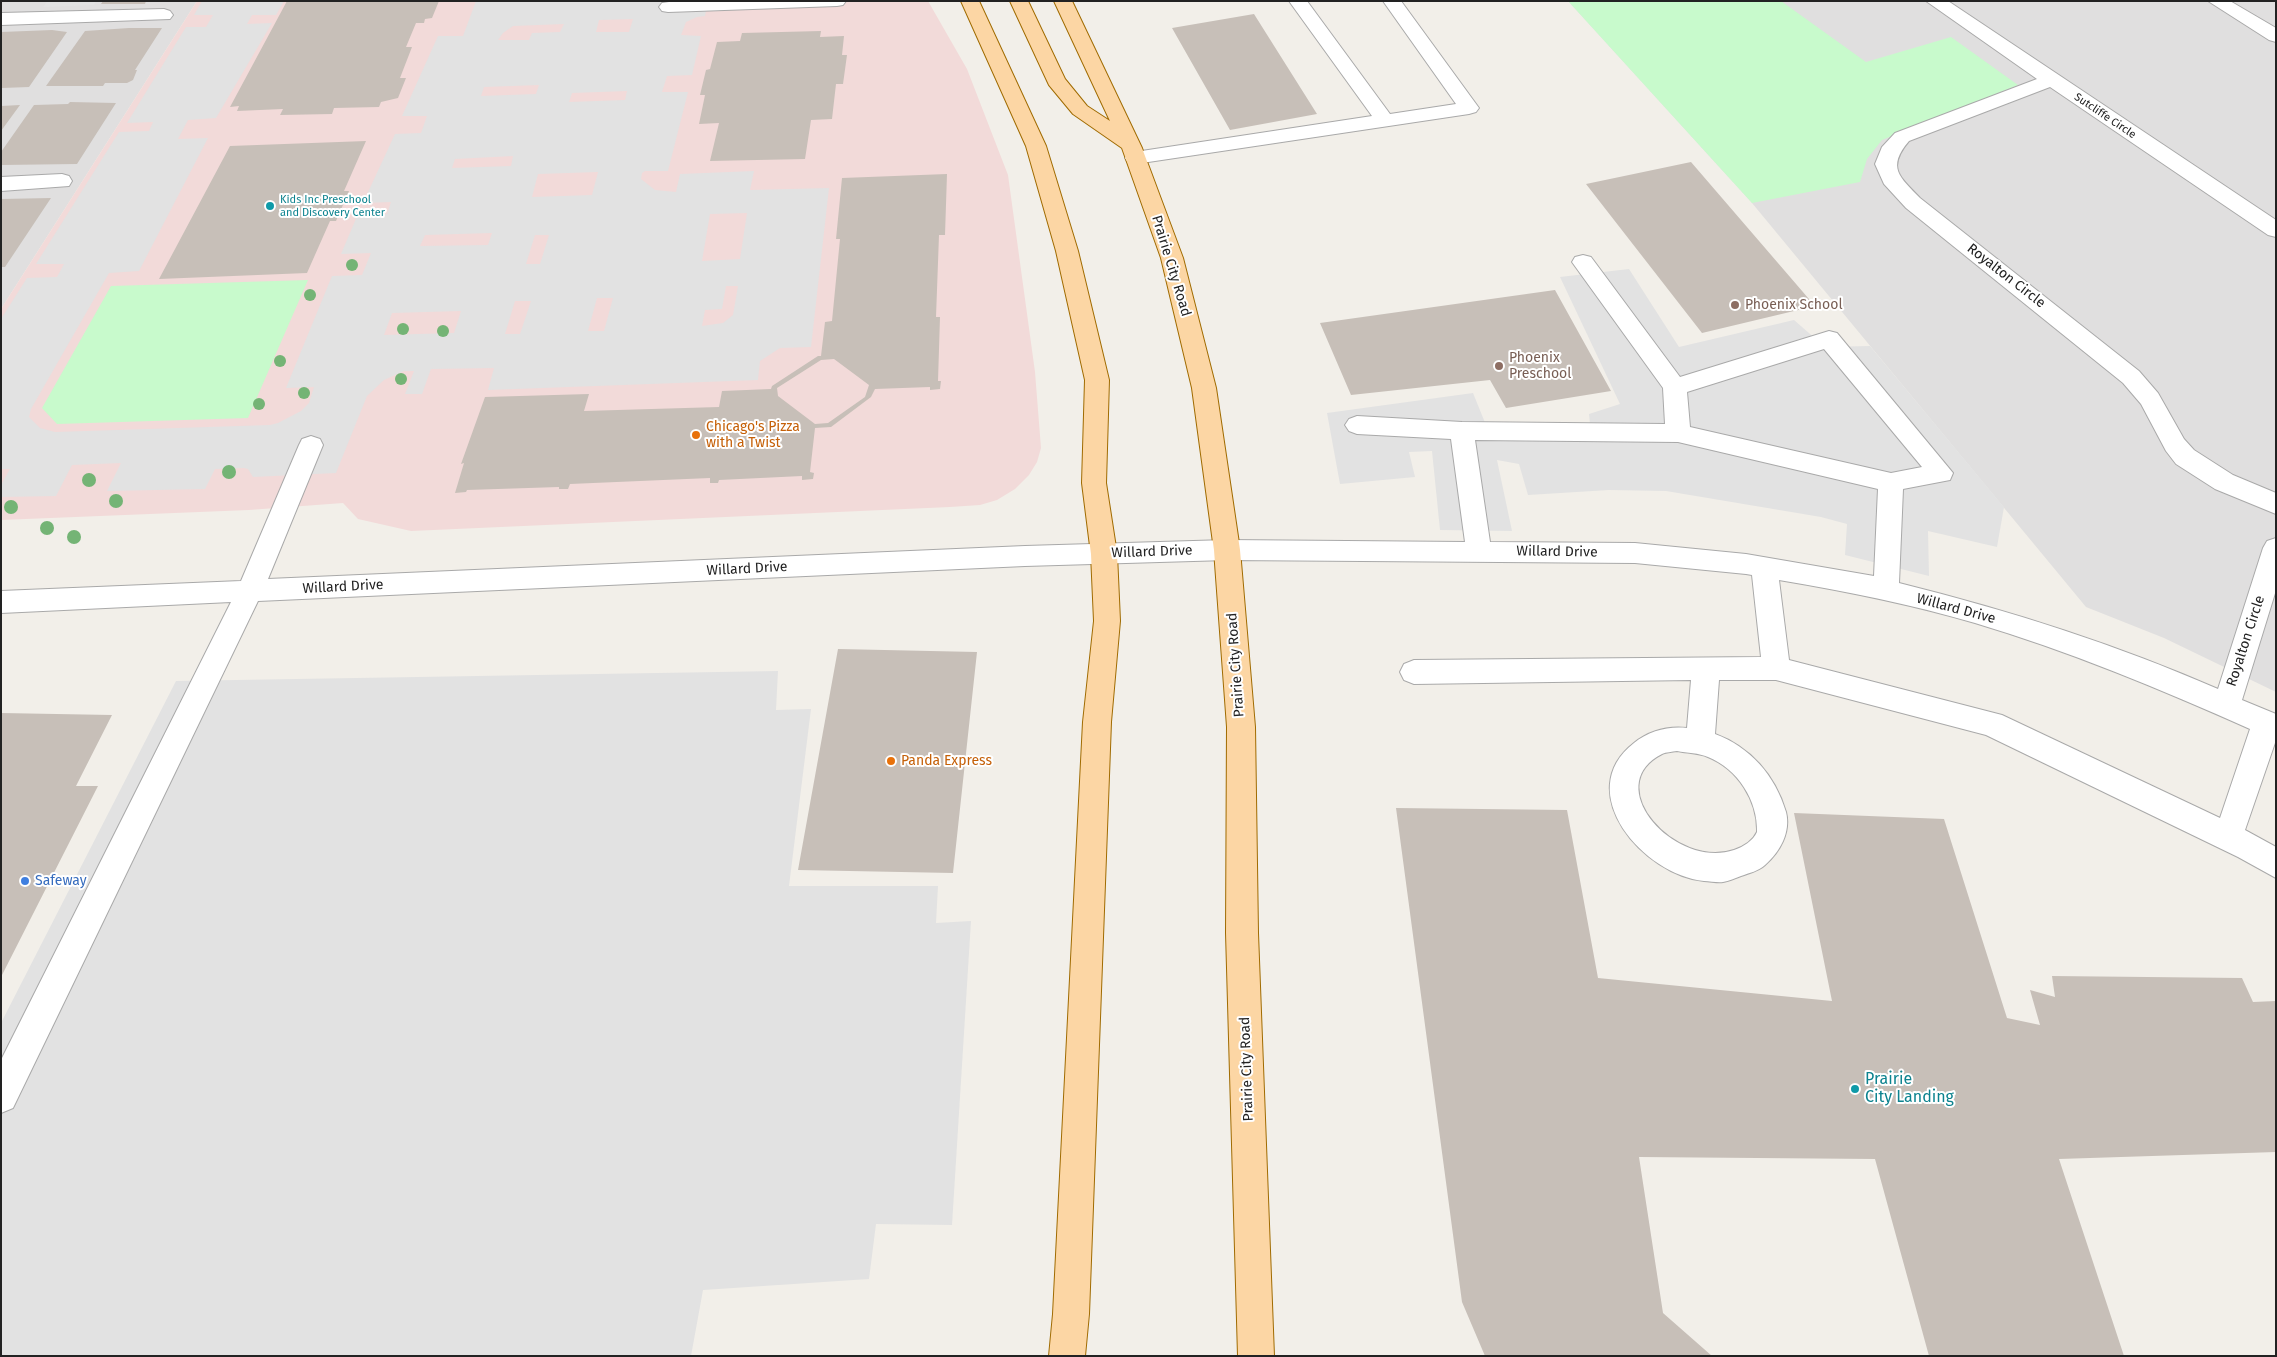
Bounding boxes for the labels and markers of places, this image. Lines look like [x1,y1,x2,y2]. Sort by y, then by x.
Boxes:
place label: Kids Inc Preschool and Discovery Center [280,193,385,219]
marker: Kids Inc Preschool and Discovery Center [264,200,276,212]
place label: Phoenix School [1745,297,1842,313]
marker: Phoenix School [1729,299,1741,311]
place label: Phoenix Preschool [1509,350,1571,382]
marker: Phoenix Preschool [1493,360,1505,372]
place label: Chicago's Pizza with a Twist [706,419,800,452]
marker: Chicago's Pizza with a Twist [690,429,702,441]
place label: Panda Express [901,753,992,769]
marker: Panda Express [885,755,897,767]
place label: Safeway [35,873,87,889]
marker: Safeway [19,875,31,887]
place label: Prairie City Landing [1865,1070,1954,1108]
marker: Prairie City Landing [1849,1083,1861,1095]

